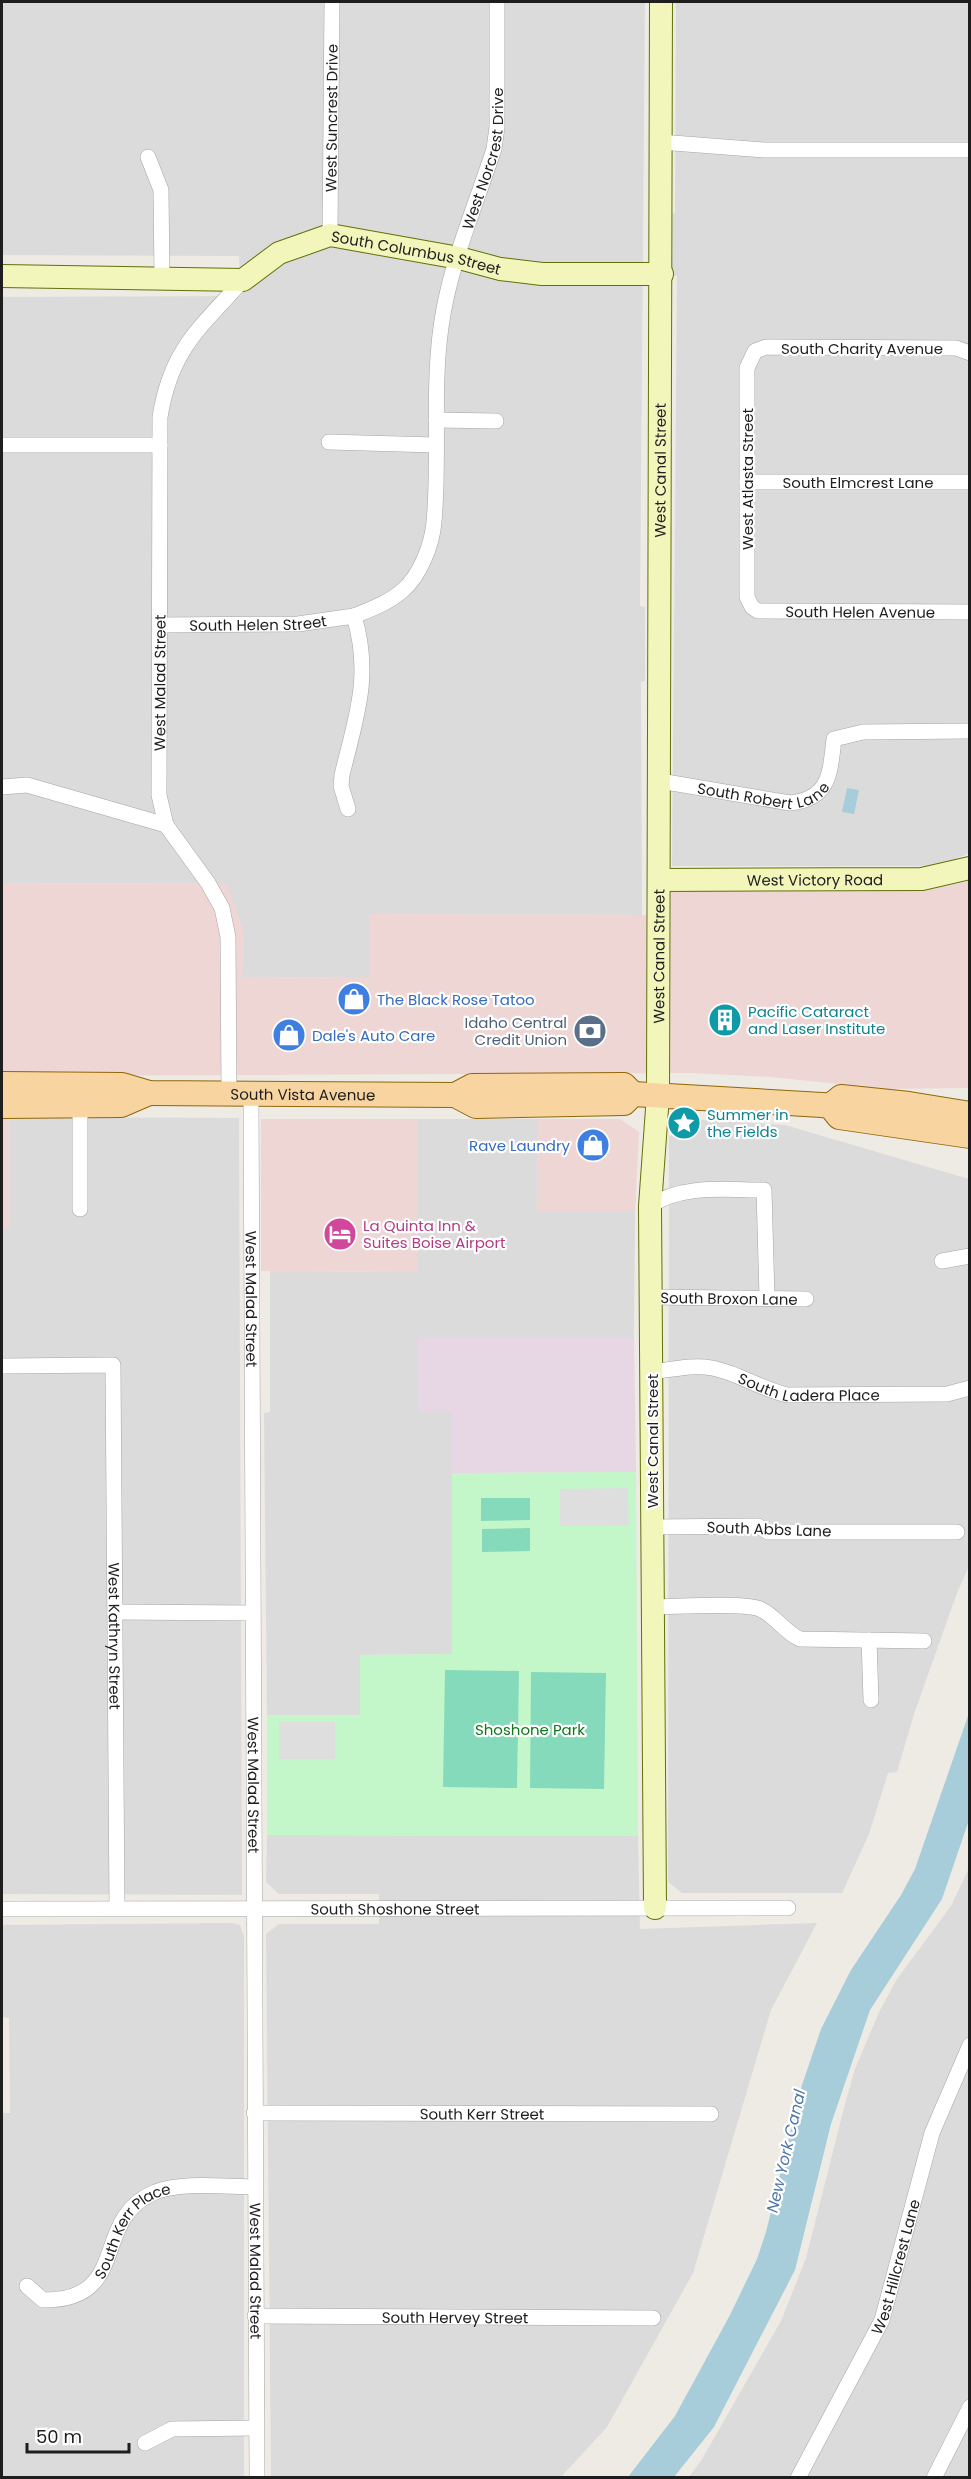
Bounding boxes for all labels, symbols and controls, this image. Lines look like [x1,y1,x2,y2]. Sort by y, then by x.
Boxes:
street label: West Suncrest Drive [320,44,342,192]
street label: West Norcrest Drive [456,88,508,232]
street label: South Columbus Street [330,225,503,279]
street label: South Charity Avenue [781,338,943,359]
street label: West Canal Street [649,403,670,538]
street label: West Atlasta Street [737,408,758,550]
street label: South Elmcrest Lane [783,472,933,493]
street label: South Helen Avenue [785,601,935,622]
street label: South Helen Street [189,610,328,635]
street label: West Malad Street [149,614,170,751]
street label: South Robert Lane [696,777,834,814]
street label: West Victory Road [747,869,883,890]
street label: West Canal Street [648,889,669,1024]
shop icon: The Black Rose Tatoo [336,981,372,1017]
place label: The Black Rose Tatoo [377,989,535,1010]
place label: Pacific Cataract and Laser Institute [748,1001,885,1039]
building icon: Pacific Cataract and Laser Institute [707,1002,743,1038]
place label: Idaho Central Credit Union [464,1012,567,1050]
bank icon: Idaho Central Credit Union [572,1013,608,1049]
shop icon: Dale's Auto Care [271,1017,307,1053]
place label: Dale's Auto Care [312,1025,435,1046]
street label: South Vista Avenue [230,1083,375,1105]
place label: Summer in the Fields [707,1104,789,1142]
place icon: Summer in the Fields [666,1105,702,1141]
shop icon: Rave Laundry [575,1127,611,1163]
place label: Rave Laundry [469,1135,571,1156]
place label: La Quinta Inn & Suites Boise Airport [363,1215,506,1253]
hotel icon: La Quinta Inn & Suites Boise Airport [322,1216,358,1252]
street label: West Malad Street [241,1231,263,1367]
street label: South Broxon Lane [660,1287,798,1309]
street label: South Ladera Place [735,1367,880,1406]
street label: West Canal Street [642,1374,663,1508]
street label: South Abbs Lane [706,1516,832,1542]
street label: West Kathryn Street [104,1562,126,1710]
street label: West Malad Street [243,1717,265,1853]
park label: Shoshone Park [475,1719,585,1740]
street label: South Shoshone Street [310,1898,480,1919]
water label: New York Canal [761,2087,811,2215]
street label: South Kerr Street [420,2103,544,2124]
street label: South Kerr Place [89,2178,172,2283]
street label: West Hillcrest Lane [866,2197,924,2338]
street label: West Malad Street [245,2203,267,2339]
street label: South Hervey Street [382,2306,528,2328]
scale bar [27,2416,129,2454]
text: 50 m [36,2424,82,2449]

